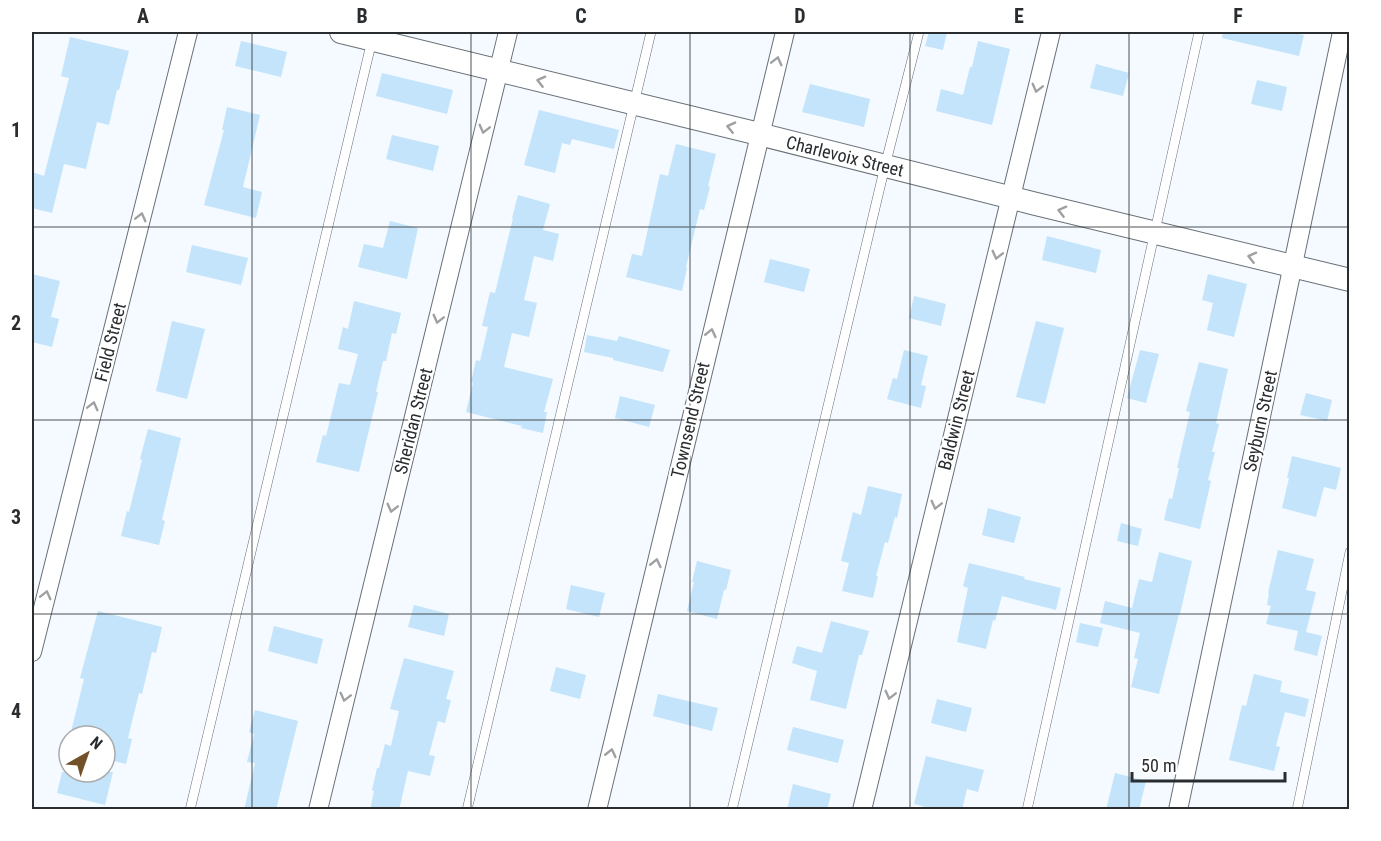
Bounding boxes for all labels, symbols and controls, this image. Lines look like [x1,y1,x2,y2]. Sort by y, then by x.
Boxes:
text: A [137,4,149,28]
text: B [356,4,368,28]
text: C [575,4,587,28]
text: D [794,4,806,28]
text: E [1014,4,1024,28]
text: F [1233,4,1243,28]
one-way arrow [770,57,783,67]
one-way arrow [536,76,547,88]
one-way arrow [1032,83,1045,93]
text: 1 [11,118,21,142]
one-way arrow [726,122,736,135]
one-way arrow [479,124,492,134]
street label: Charlevoix Street [784,131,906,181]
one-way arrow [1058,205,1068,218]
one-way arrow [134,212,146,223]
one-way arrow [991,249,1004,259]
one-way arrow [1247,252,1257,265]
street label: Field Street [90,300,130,384]
text: 2 [11,311,21,335]
one-way arrow [433,313,446,323]
one-way arrow [704,328,717,338]
street label: Townsend Street [666,360,714,480]
street label: Sheridan Street [390,366,436,476]
street label: Baldwin Street [933,368,979,472]
street label: Seyburn Street [1239,368,1281,474]
one-way arrow [86,401,99,411]
one-way arrow [930,500,943,510]
one-way arrow [386,503,399,513]
text: 3 [11,505,21,529]
one-way arrow [649,558,662,568]
one-way arrow [38,590,51,600]
one-way arrow [884,690,897,700]
one-way arrow [340,692,353,702]
text: 4 [11,699,21,723]
north arrow [57,724,117,784]
text: N [86,732,106,753]
scale bar [1132,745,1285,783]
one-way arrow [603,748,616,758]
text: 50 m [1141,755,1176,776]

